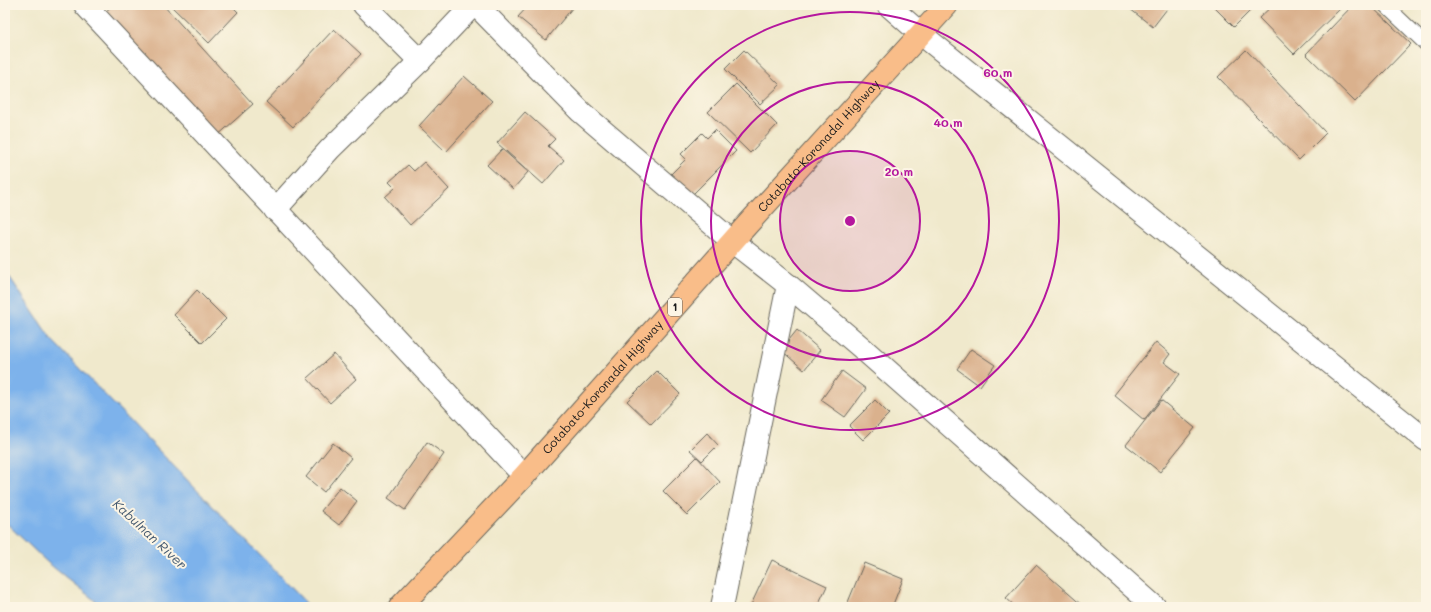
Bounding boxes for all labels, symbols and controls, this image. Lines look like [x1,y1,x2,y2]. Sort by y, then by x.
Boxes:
text: 60 m [984,64,1012,80]
street label: Cotabato-Koronadal Highway [754,76,883,215]
text: 40 m [933,114,963,130]
text: 20 m [885,163,913,179]
centre of rings [843,214,857,228]
road number: 1 [668,298,682,316]
street label: Cotabato-Koronadal Highway [538,316,666,457]
water label: Kabulnan River [110,495,191,573]

